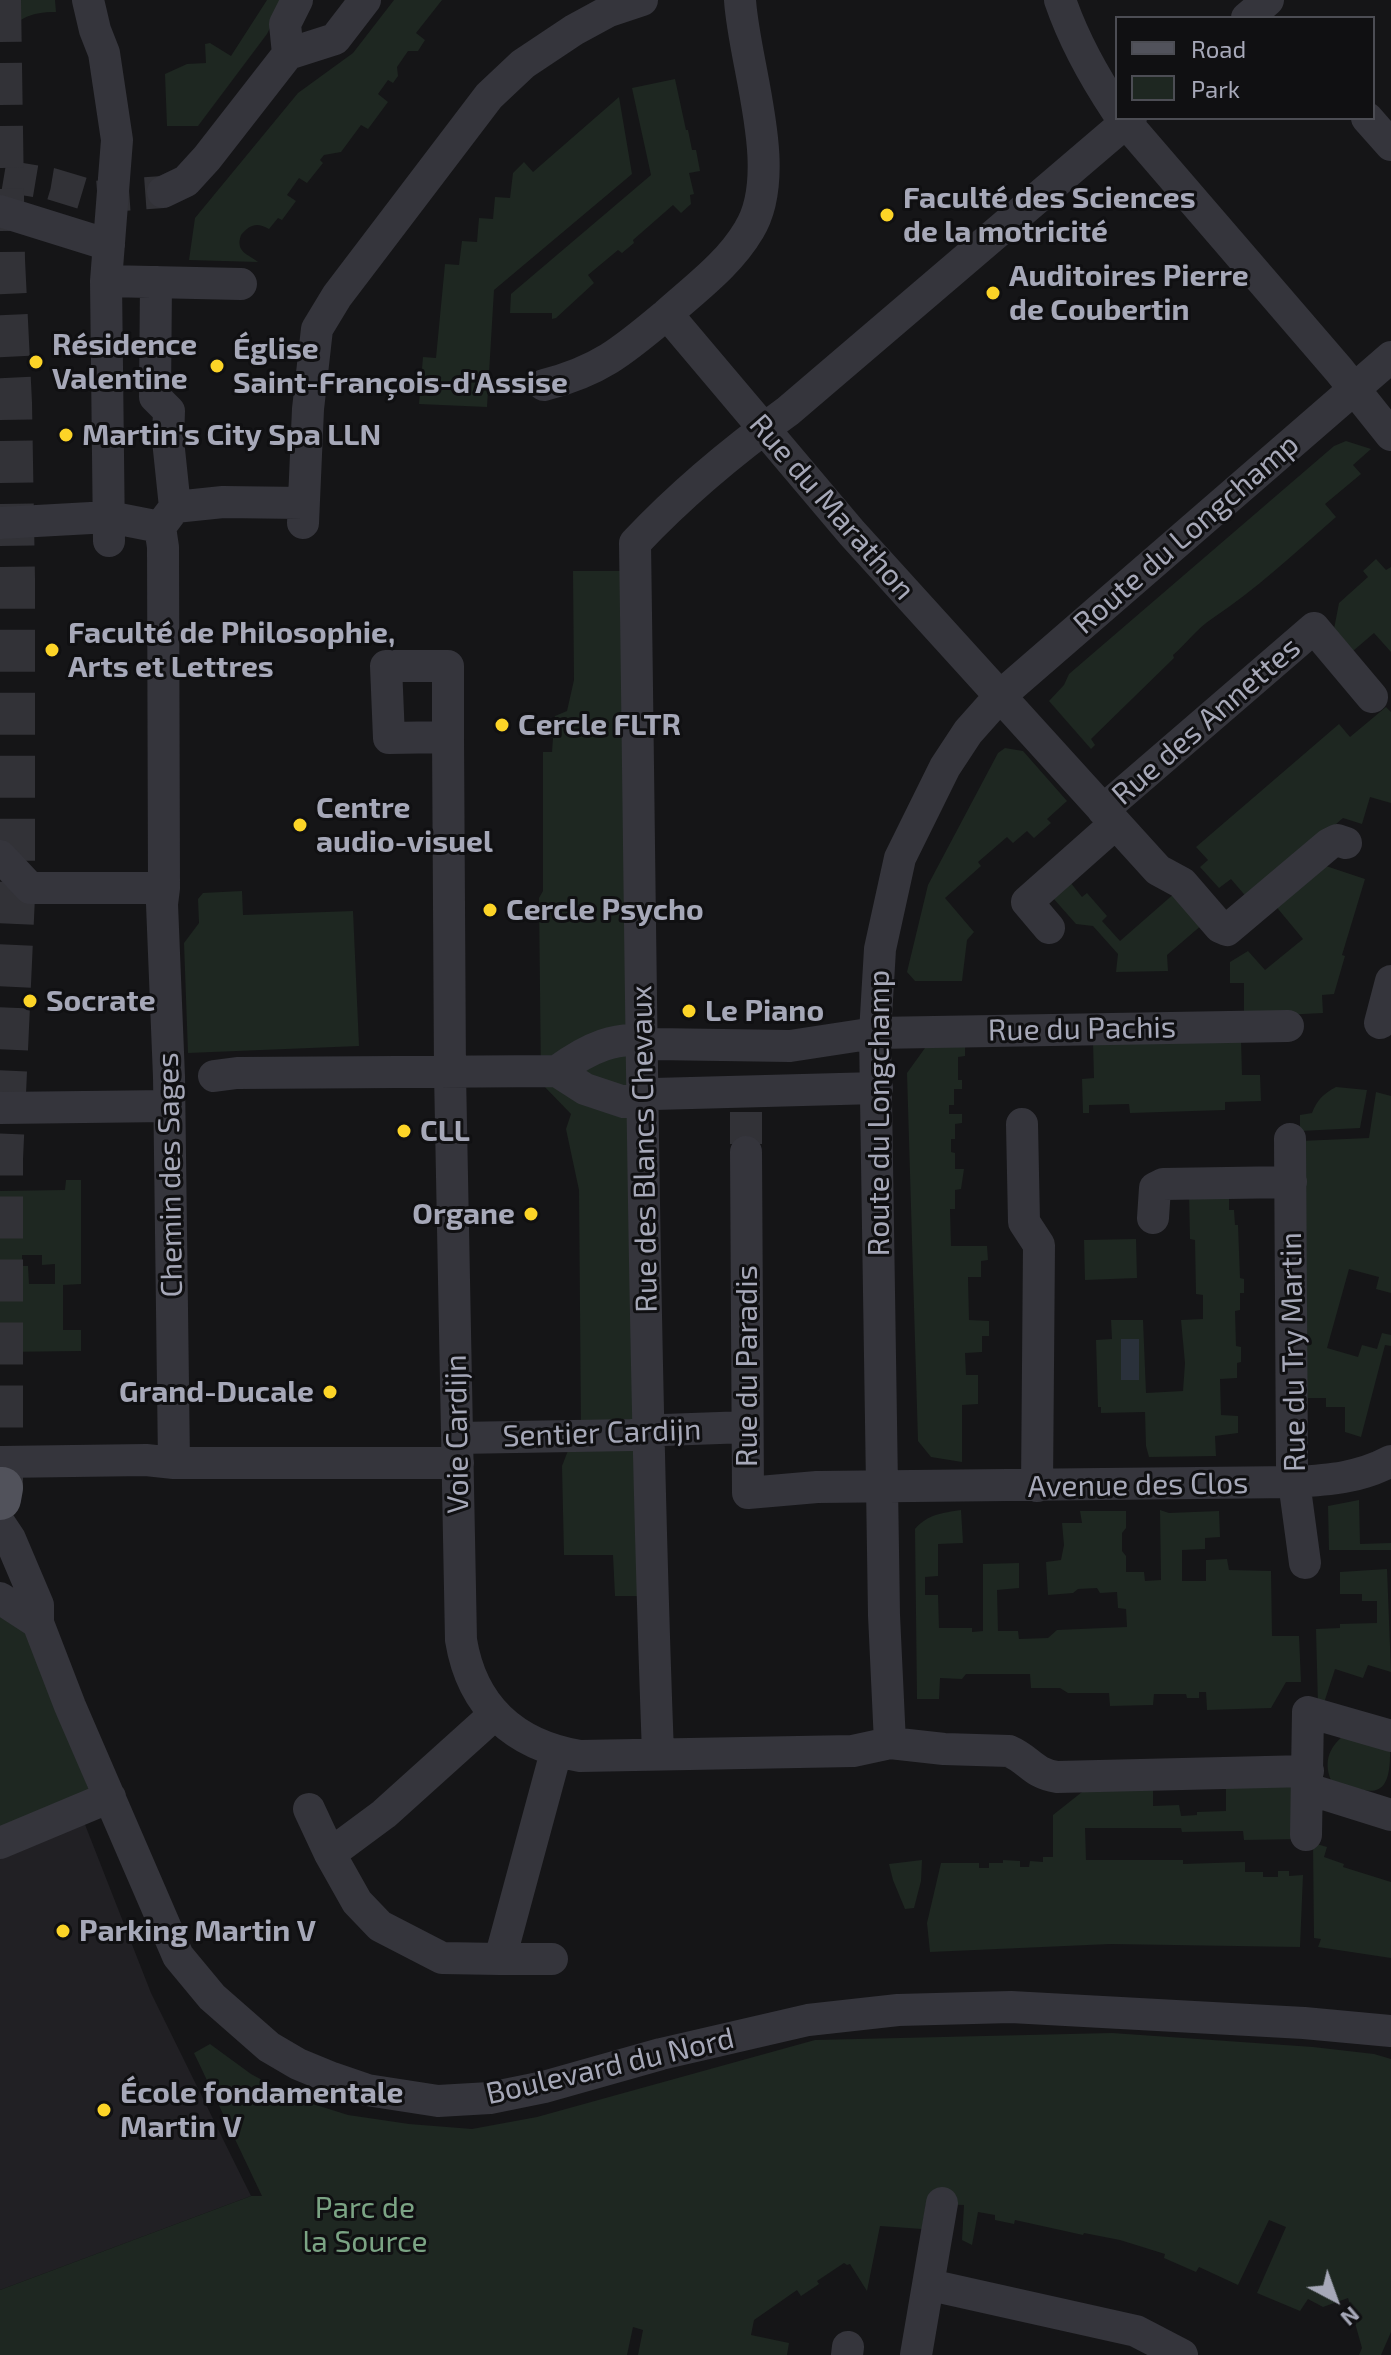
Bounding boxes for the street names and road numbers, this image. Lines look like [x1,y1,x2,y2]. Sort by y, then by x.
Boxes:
street label: Rue du Marathon [742,407,922,607]
street label: Route du Longchamp [1066,426,1306,642]
street label: Rue des Annettes [1105,630,1307,812]
street label: Route du Longchamp [861,970,897,1256]
street label: Rue des Blancs Chevaux [623,985,665,1313]
street label: Rue du Pachis [988,1009,1176,1049]
street label: Chemin des Sages [150,1052,190,1298]
street label: Rue du Try Martin [1273,1232,1313,1472]
street label: Rue du Paradis [729,1265,765,1467]
street label: Voie Cardijn [438,1354,476,1514]
street label: Sentier Cardijn [502,1412,702,1454]
street label: Avenue des Clos [1027,1465,1249,1505]
street label: Boulevard du Nord [482,2020,738,2112]

